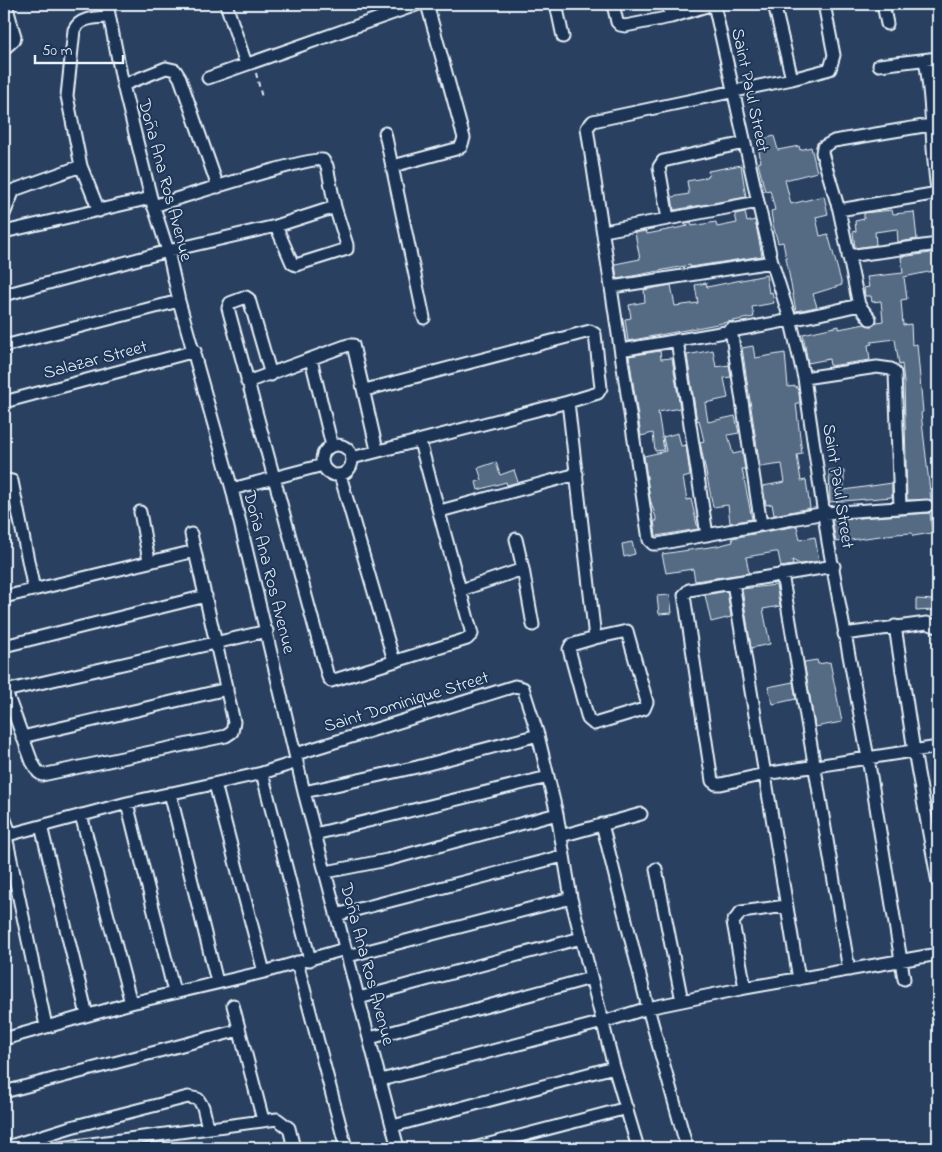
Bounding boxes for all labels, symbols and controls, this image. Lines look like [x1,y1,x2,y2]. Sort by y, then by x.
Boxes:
street label: Saint Paul Street [723,26,775,155]
scale bar [35,32,122,64]
text: 50 m [42,40,73,62]
street label: Doña Ana Ros Avenue [130,96,198,265]
street label: Salazar Street [41,335,150,387]
street label: Saint Paul Street [814,422,860,551]
street label: Doña Ana Ros Avenue [235,488,301,657]
street label: Saint Dominique Street [321,665,492,740]
street label: Doña Ana Ros Avenue [332,880,400,1049]

